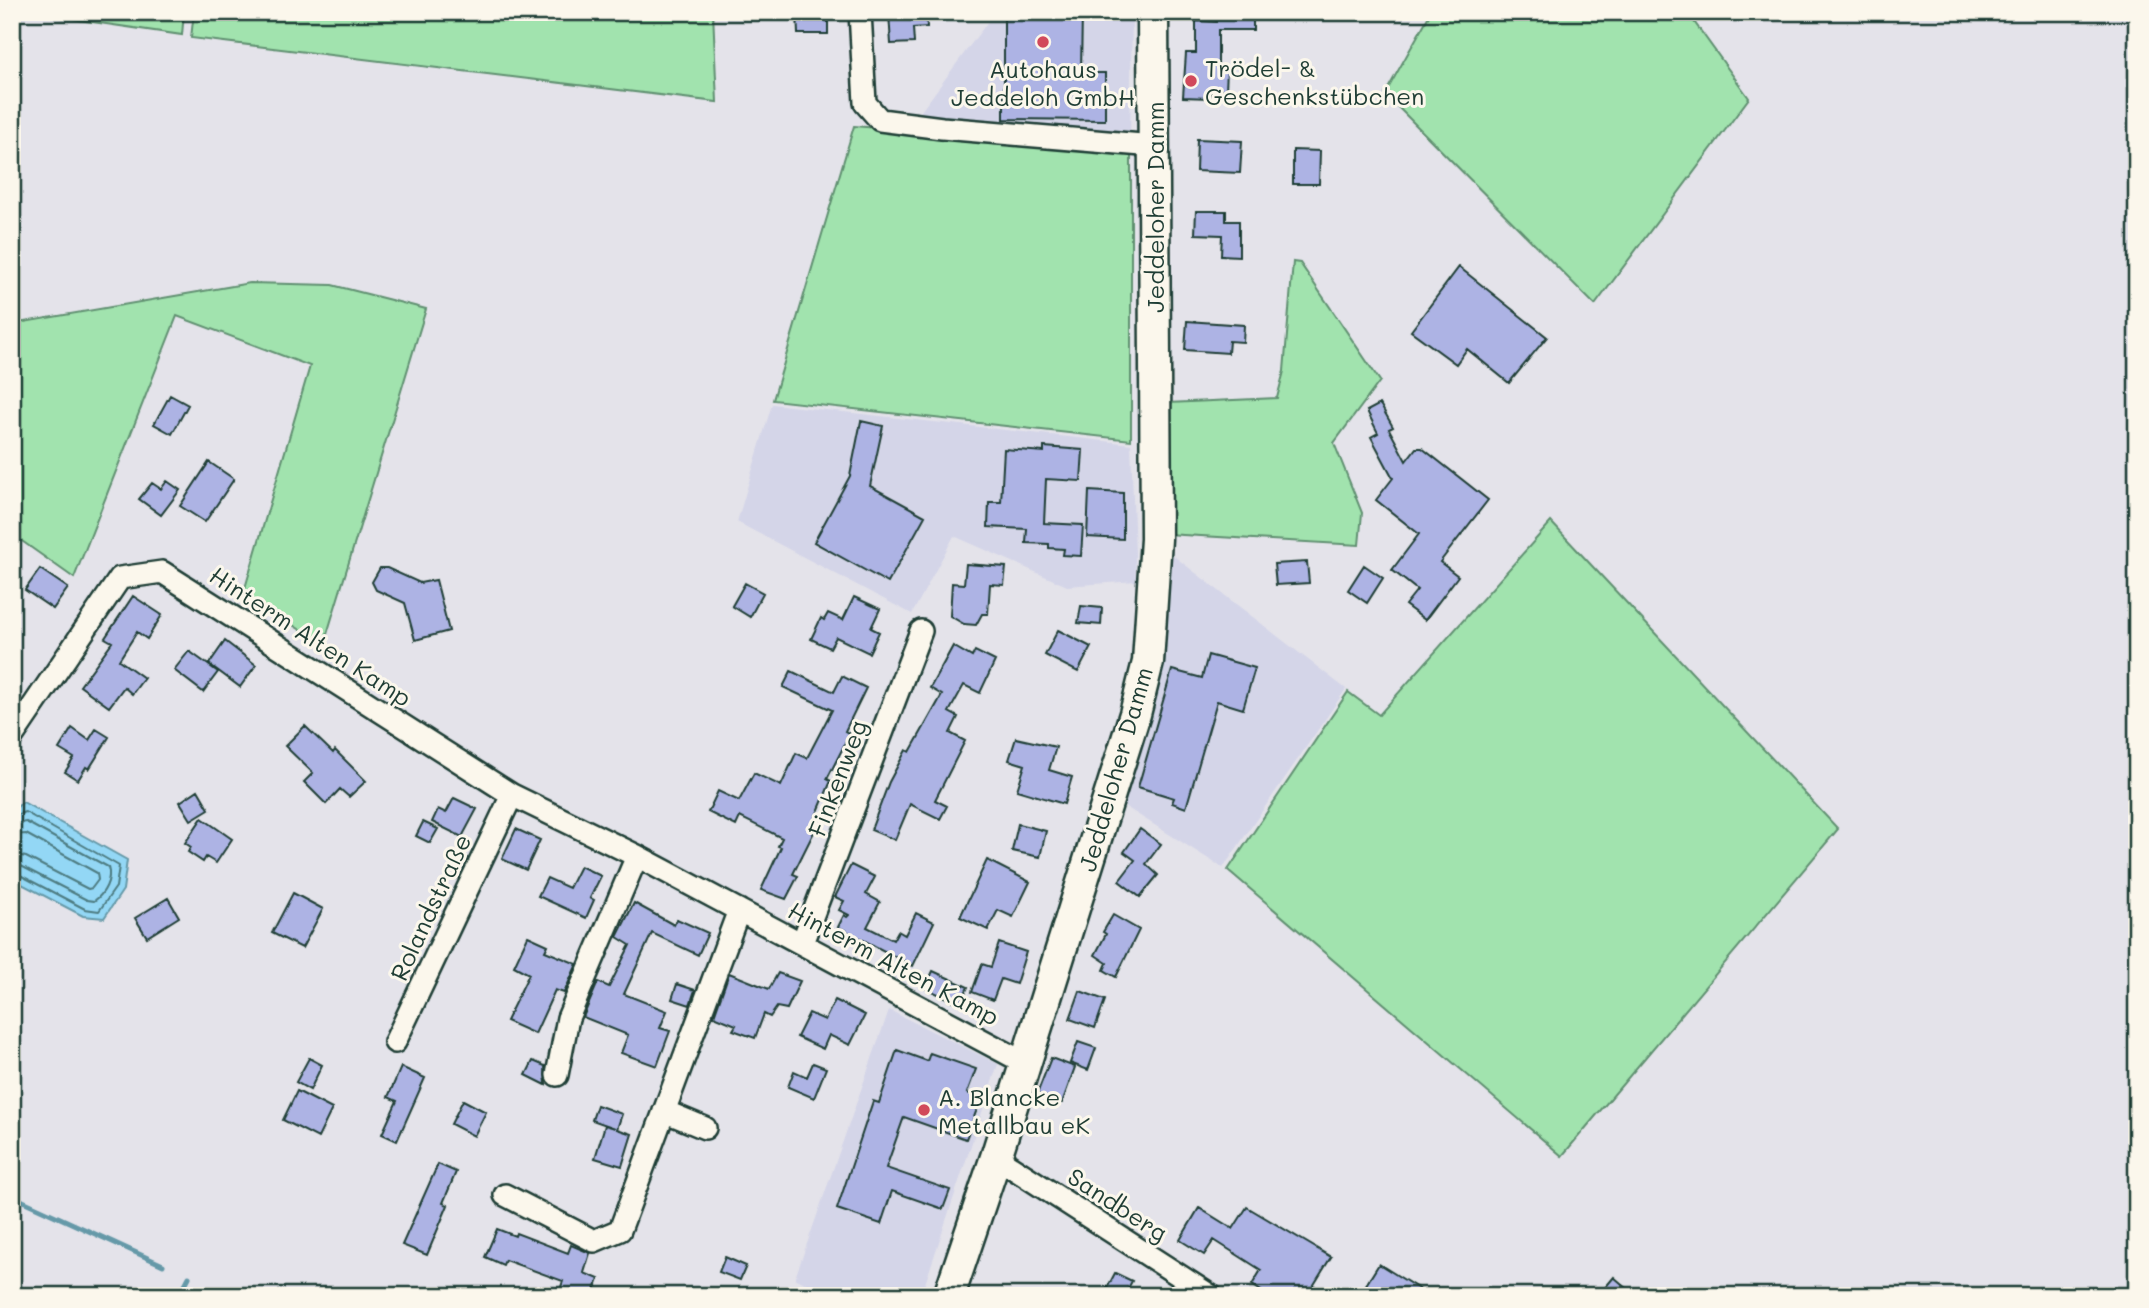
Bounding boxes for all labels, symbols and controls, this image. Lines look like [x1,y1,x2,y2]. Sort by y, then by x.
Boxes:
marker: Autohaus Jeddeloh GmbH [1035,34,1051,50]
place label: Trödel- & Geschenkstübchen [1205,52,1424,111]
place label: Autohaus Jeddeloh GmbH [951,53,1135,112]
marker: Trödel- & Geschenkstübchen [1183,73,1199,89]
street label: Jeddeloher Damm [1139,101,1170,313]
street label: Hinterm Alten Kamp [204,559,418,713]
street label: Jeddeloher Damm [1071,663,1159,875]
street label: Finkenweg [801,715,873,841]
street label: Rolandstraße [382,829,478,985]
street label: Hinterm Alten Kamp [783,894,1005,1032]
place label: A. Blancke Metallbau eK [938,1081,1090,1140]
marker: A. Blancke Metallbau eK [916,1102,932,1118]
street label: Sandberg [1062,1160,1174,1248]

